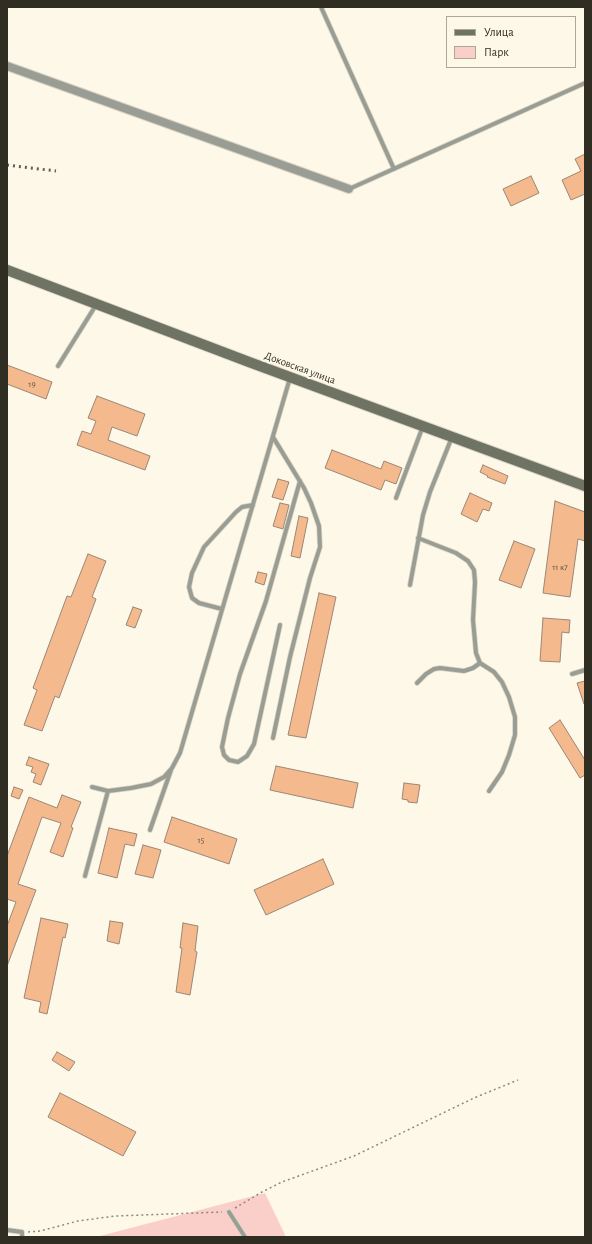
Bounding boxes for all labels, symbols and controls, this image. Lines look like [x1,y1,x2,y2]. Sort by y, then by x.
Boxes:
legend [446,16,576,68]
text: Улица [484,26,514,38]
text: Парк [484,46,509,58]
street label: Доковская улица [263,349,337,387]
house number: 19 [28,379,36,389]
house number: 11 к7 [552,562,568,572]
house number: 15 [198,835,204,845]

